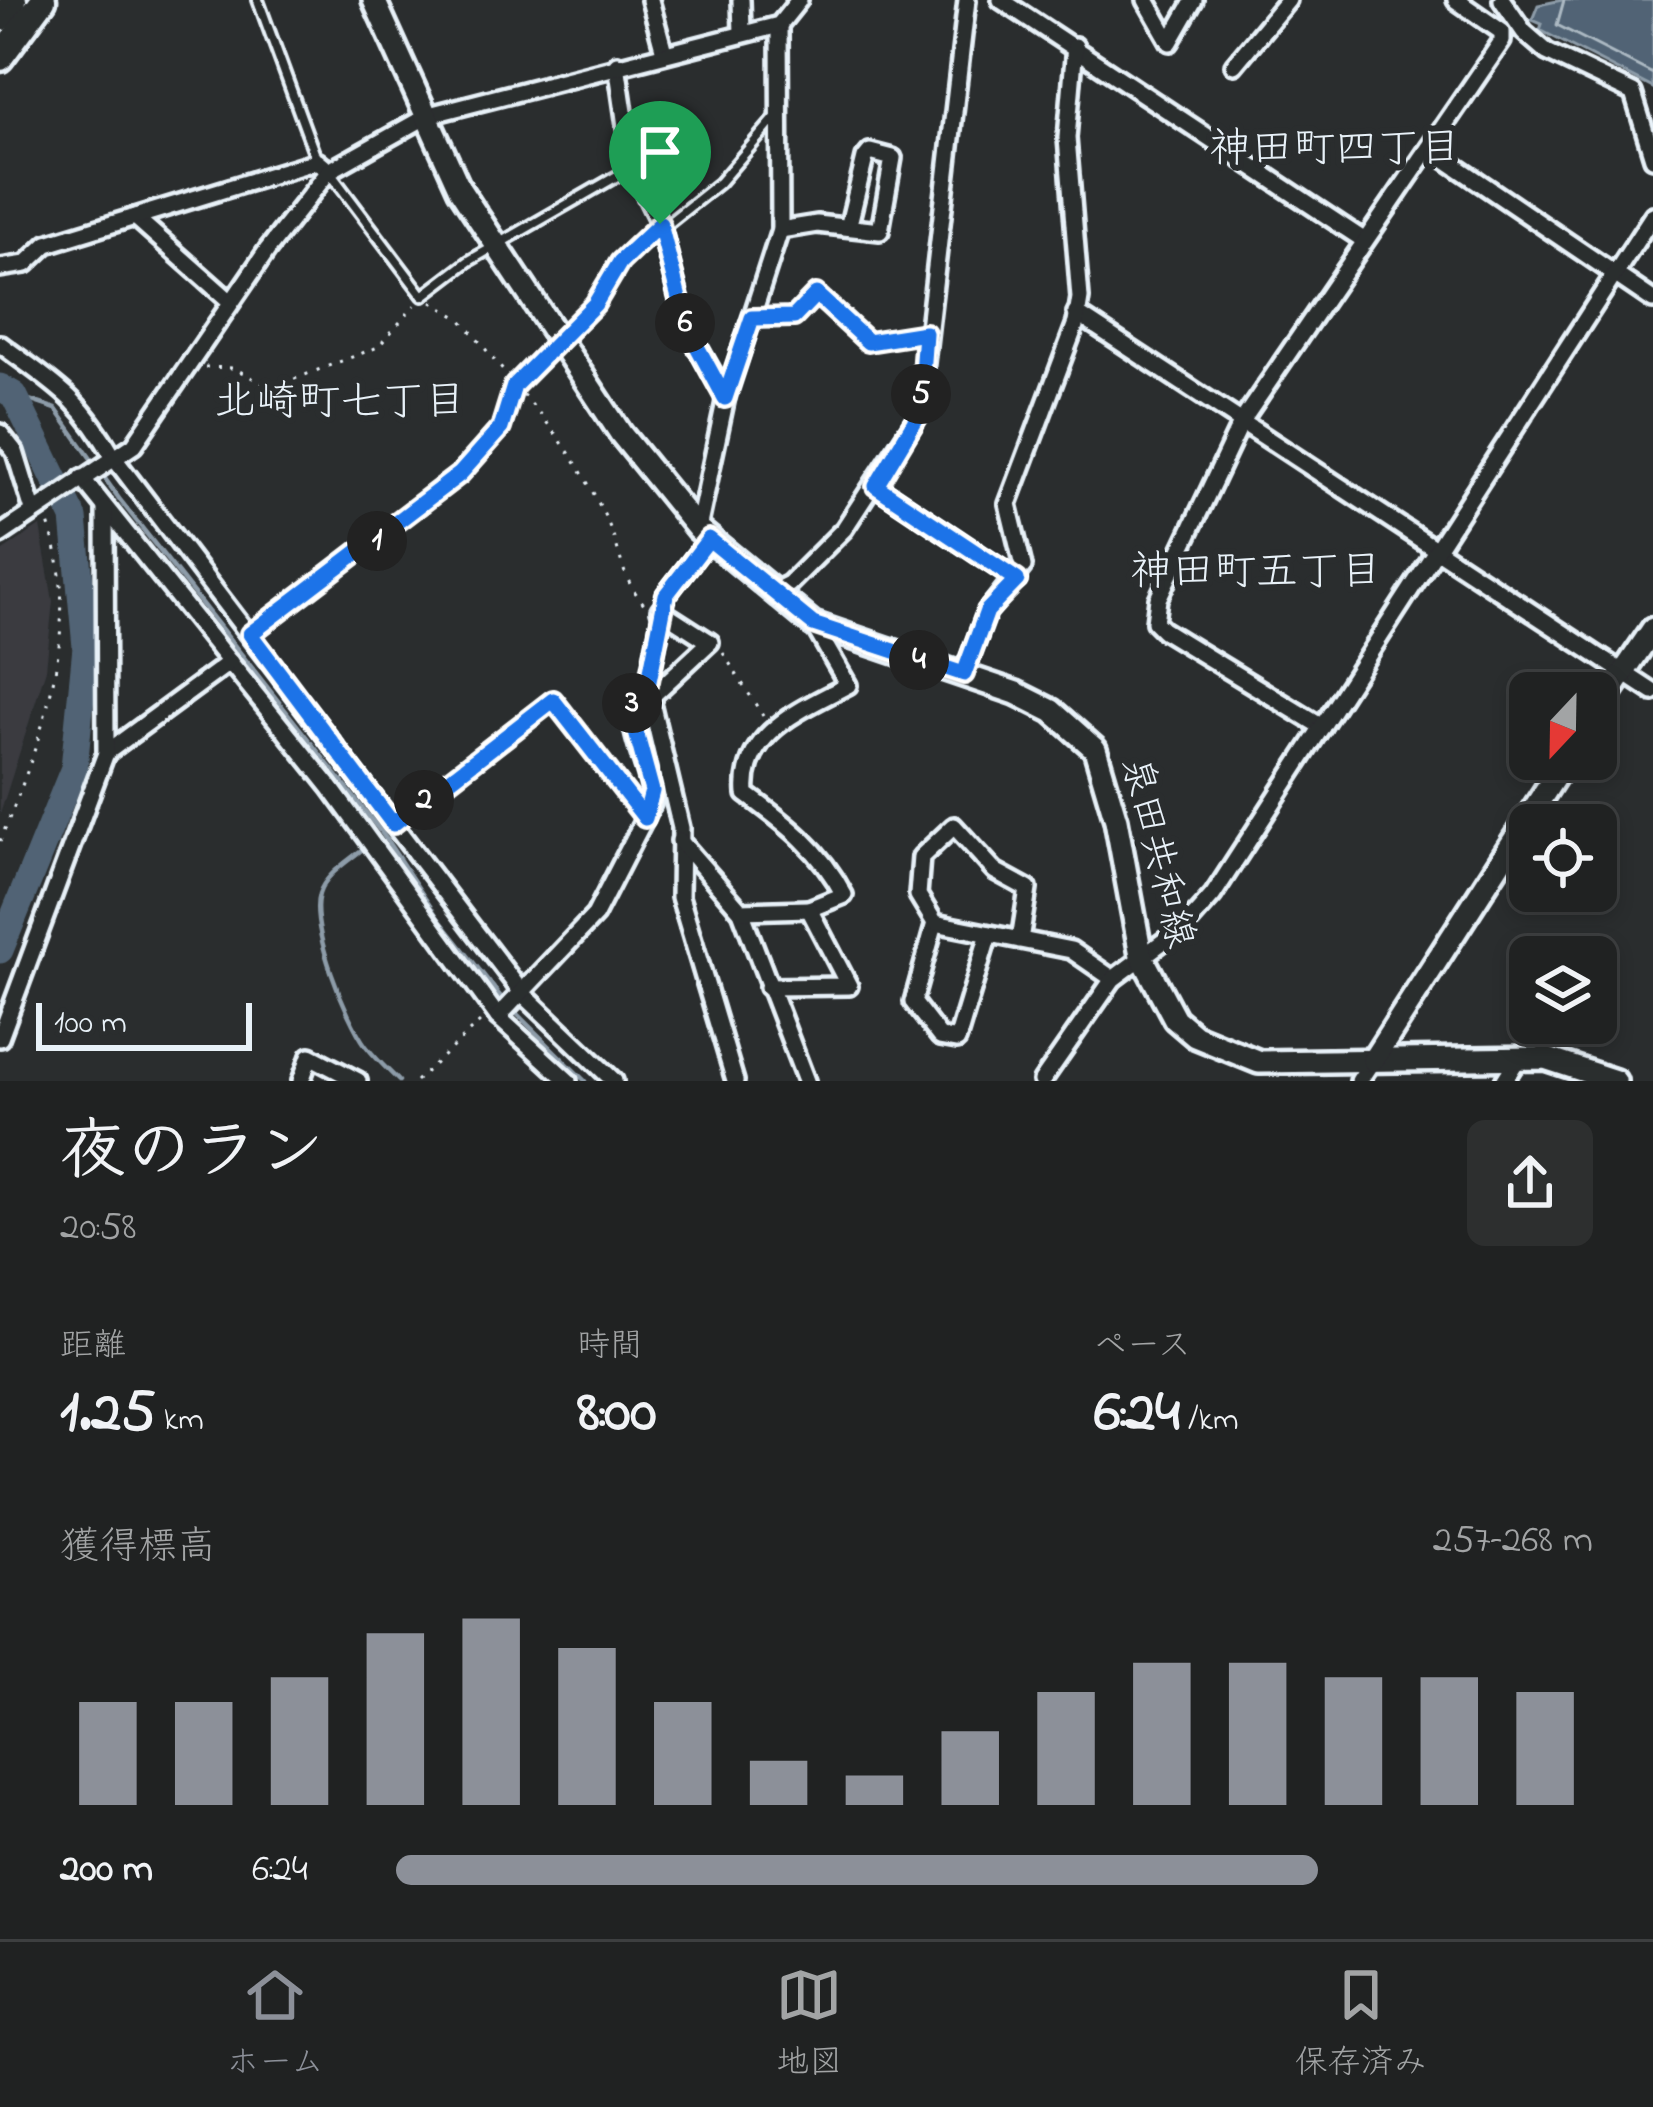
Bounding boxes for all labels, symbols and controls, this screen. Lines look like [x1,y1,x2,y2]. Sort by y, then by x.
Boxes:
pin [609,101,711,224]
icon: arrive [627,119,693,185]
district label: 神田町四丁目 [1209,120,1461,181]
pin: 6 [655,293,715,353]
text: 6 [678,299,692,347]
pin: 5 [891,364,951,424]
text: 5 [912,370,930,418]
district label: 北崎町七丁目 [214,373,466,434]
pin: 1 [347,511,407,571]
text: 1 [372,517,382,565]
district label: 神田町五丁目 [1130,543,1382,604]
pin: 4 [889,630,949,690]
text: 4 [912,636,926,684]
north arrow [1509,672,1617,780]
map controls [1509,672,1617,1044]
pin: 3 [602,673,662,733]
text: 3 [625,679,639,727]
street label: 泉田共和線 [1105,751,1207,955]
pin: 2 [394,770,454,830]
text: 2 [416,776,432,824]
button: locate [1509,804,1617,912]
button: layers [1509,936,1617,1044]
scale bar [36,997,252,1050]
text: 100 m [54,1000,127,1048]
text: 夜のラン [60,1107,324,1203]
button: share [1467,1120,1593,1246]
text: 20:58 [60,1200,136,1257]
text: 距離 [60,1323,126,1371]
text: 時間 [577,1323,643,1371]
text: ペース [1094,1323,1191,1371]
text: 1.25 [60,1371,155,1458]
text: 8:00 [577,1371,656,1458]
text: 6:24 [1094,1371,1180,1458]
text: km [155,1397,204,1445]
text: /km [1180,1397,1239,1445]
text: 257–268 m [1433,1513,1593,1570]
text: 獲得標高 [60,1520,216,1577]
text: 200 m [60,1842,153,1899]
text: 6:24 [252,1842,308,1899]
tab: ホーム [226,1962,324,2088]
tab: 地図 [776,1962,842,2088]
tab: 保存済み [1295,1962,1427,2088]

